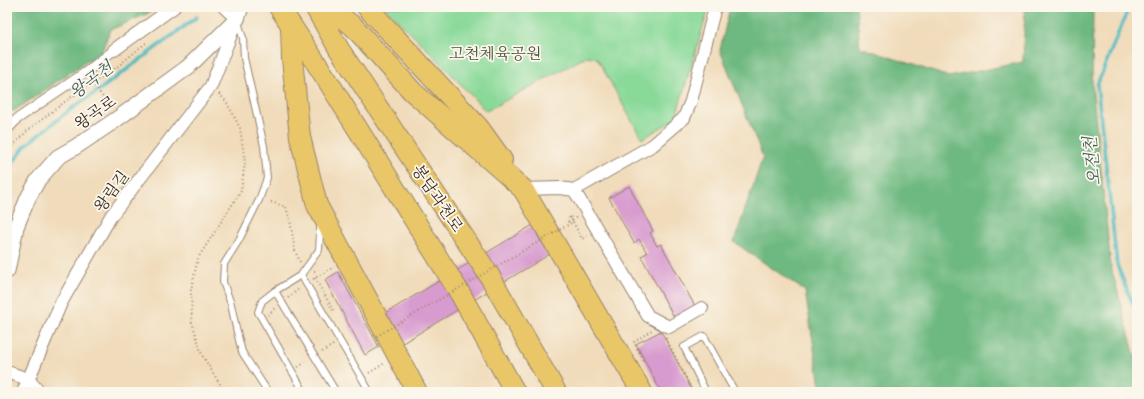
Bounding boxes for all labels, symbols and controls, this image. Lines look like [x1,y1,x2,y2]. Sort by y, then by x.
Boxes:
park label: 고천체육공원 [449,44,541,67]
water label: 왕곡천 [65,56,120,106]
street label: 왕곡로 [71,91,122,137]
water label: 오전천 [1079,133,1108,187]
street label: 봉담과천로 [405,161,467,238]
street label: 왕림길 [90,167,136,218]

